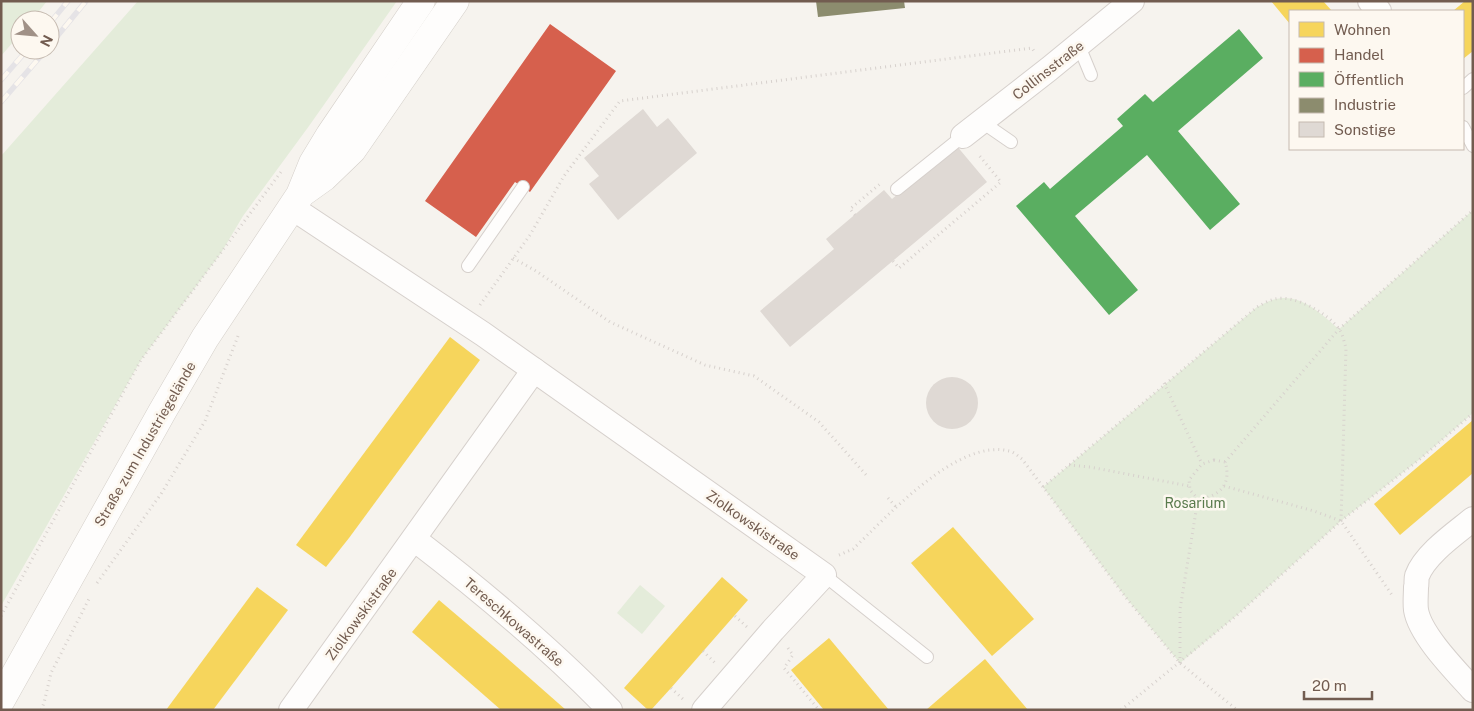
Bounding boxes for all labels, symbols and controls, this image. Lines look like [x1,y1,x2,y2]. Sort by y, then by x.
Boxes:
north arrow [10,10,60,60]
legend [1289,10,1464,150]
text: Wohnen [1334,21,1391,38]
text: N [37,32,56,49]
street label: Collinsstraße [1009,37,1087,103]
text: Handel [1334,46,1384,63]
text: Öffentlich [1334,70,1404,88]
text: Industrie [1334,96,1396,113]
text: Sonstige [1334,121,1396,138]
street label: Straße zum Industriegelände [91,359,199,529]
street label: Ziolkowskistraße [703,487,803,563]
park label: Rosarium [1164,495,1226,511]
street label: Ziolkowskistraße [322,565,400,663]
street label: Tereschkowastraße [461,574,567,670]
scale bar [1304,668,1372,700]
text: 20 m [1312,677,1347,694]

